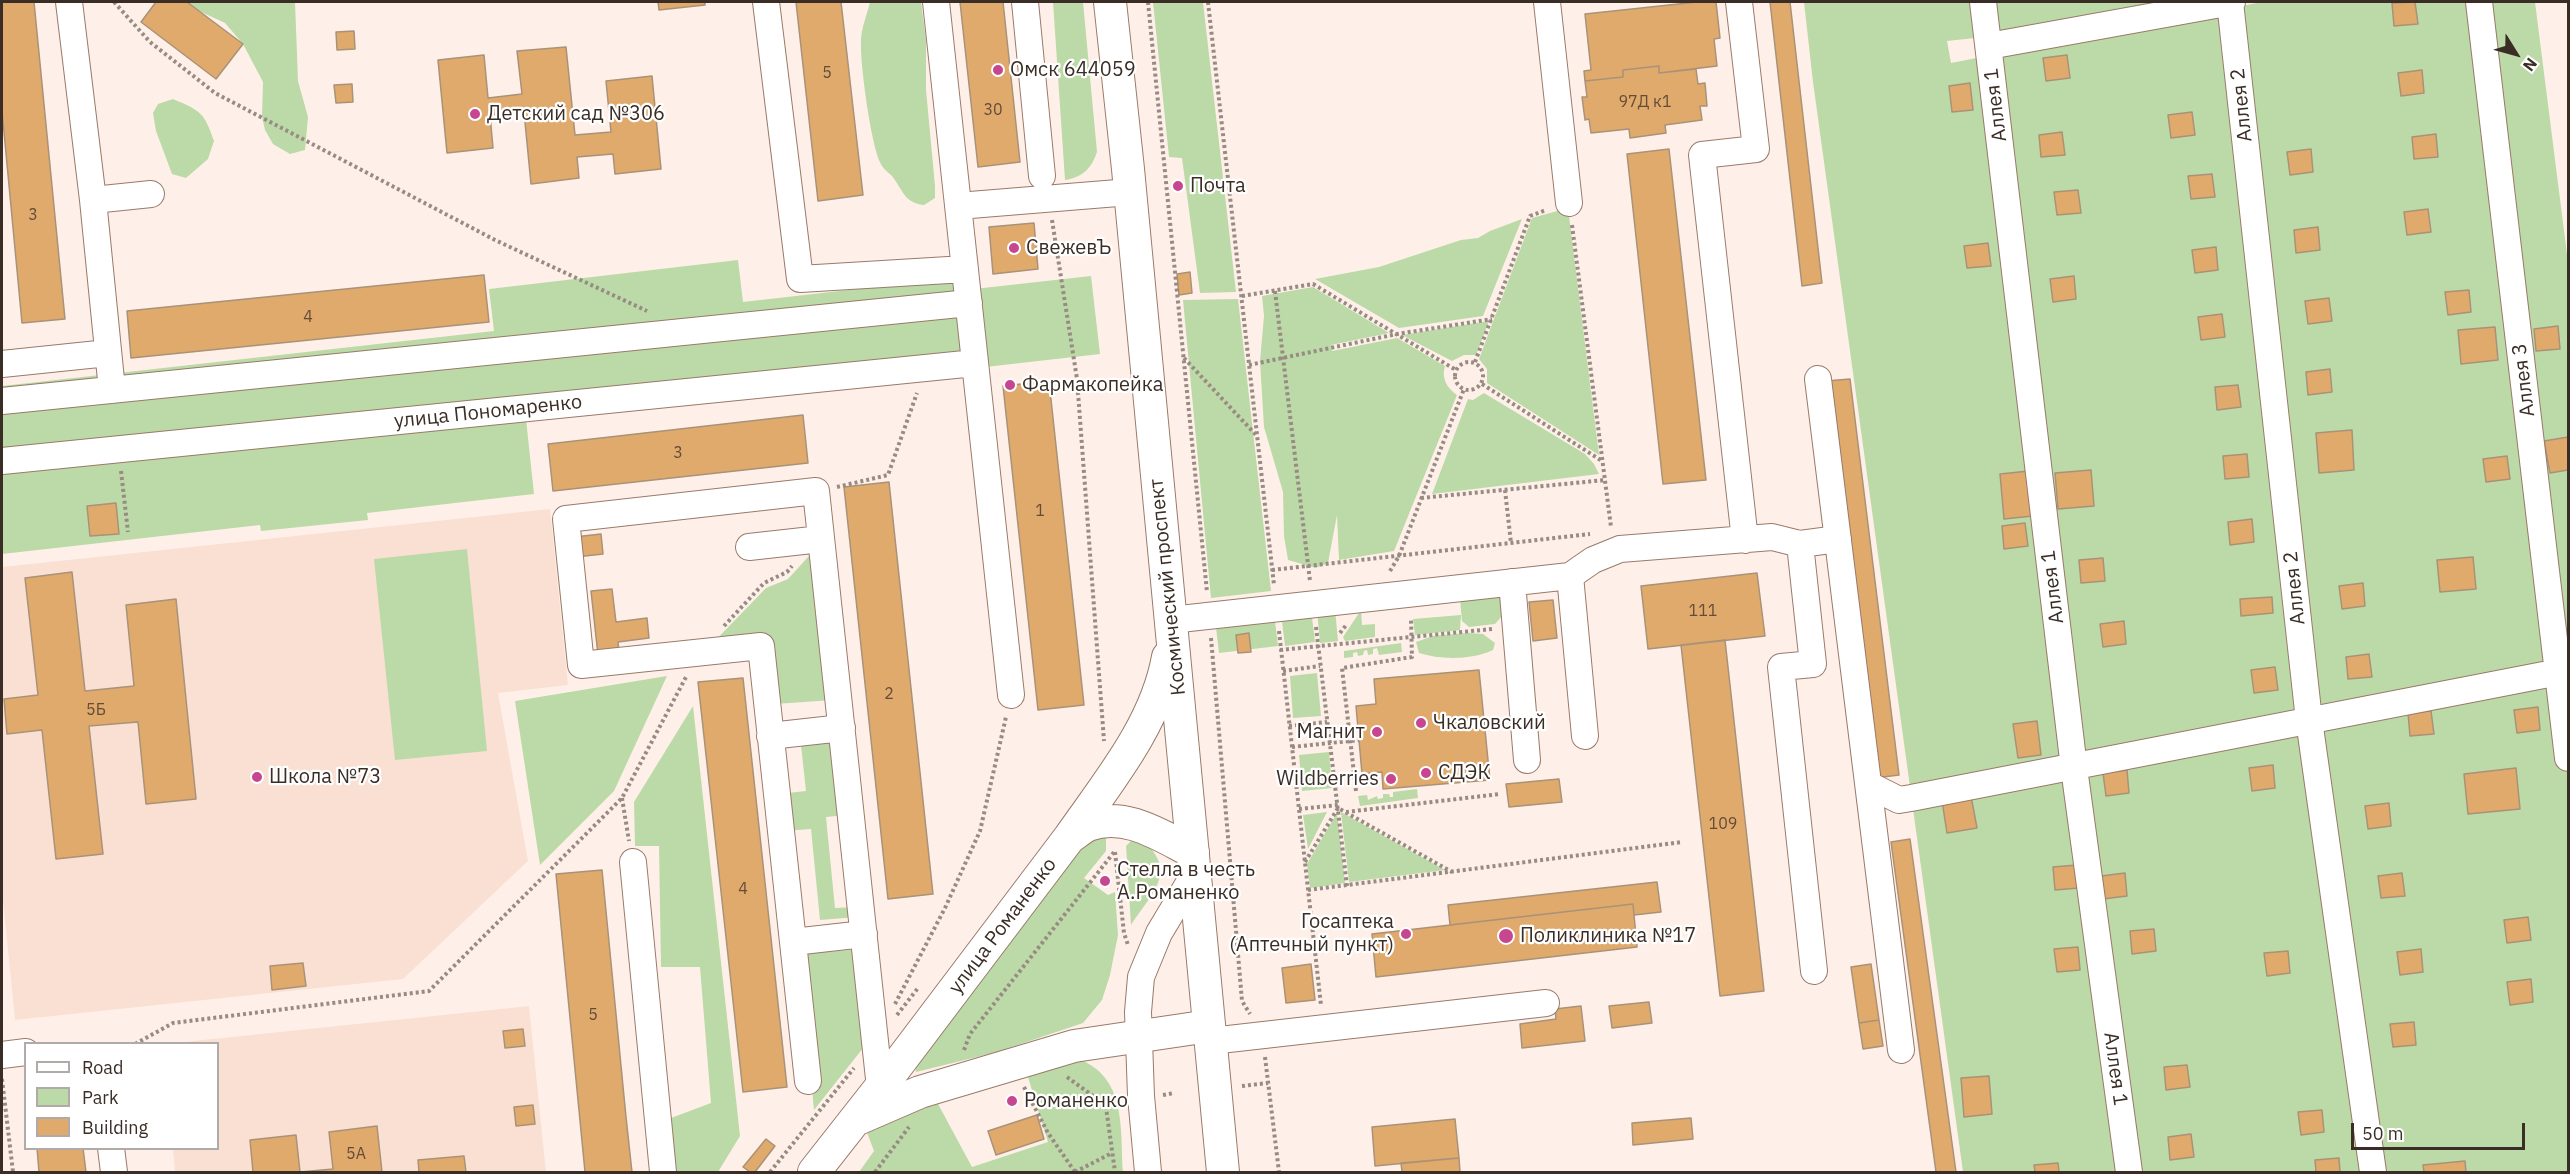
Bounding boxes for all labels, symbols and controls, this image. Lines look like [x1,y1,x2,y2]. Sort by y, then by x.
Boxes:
north arrow [2486,24,2546,84]
text: N [2519,54,2542,75]
place label: Омск 644059 [1010,58,1136,82]
house number: 5 [822,63,832,83]
marker: Омск 644059 [991,63,1005,77]
street label: Аллея 1 [1980,67,2012,143]
street label: Аллея 2 [2226,67,2258,143]
house number: 97Д к1 [1619,92,1671,112]
house number: 30 [983,100,1003,120]
place label: Детский сад №306 [487,102,665,126]
marker: Детский сад №306 [468,107,482,121]
place label: Почта [1190,174,1246,198]
marker: Почта [1171,179,1185,193]
house number: 3 [28,205,38,225]
place label: СвежевЪ [1026,236,1111,260]
marker: СвежевЪ [1007,241,1021,255]
house number: 4 [303,307,313,327]
street label: Аллея 3 [2508,342,2540,418]
place label: Фармакопейка [1022,373,1163,397]
marker: Фармакопейка [1003,378,1017,392]
street label: улица Пономаренко [393,390,583,434]
house number: 3 [673,443,683,463]
street label: Космический проспект [1145,477,1191,697]
house number: 1 [1035,501,1045,521]
street label: Аллея 1 [2037,549,2069,625]
street label: Аллея 2 [2279,550,2311,626]
house number: 111 [1689,601,1717,621]
house number: 2 [884,684,894,704]
house number: 5Б [86,700,106,720]
place label: Чкаловский [1433,711,1546,735]
marker: Чкаловский [1414,716,1428,730]
place label: Магнит [1296,720,1365,744]
marker: Магнит [1370,725,1384,739]
place label: СДЭК [1438,761,1491,785]
place label: Школа №73 [269,765,381,789]
marker: СДЭК [1419,766,1433,780]
place label: Wildberries [1276,767,1379,791]
marker: Школа №73 [250,770,264,784]
marker: Wildberries [1384,772,1398,786]
house number: 109 [1709,814,1737,834]
street label: улица Романенко [944,853,1062,999]
place label: Стелла в честь А.Романенко [1117,858,1255,905]
marker: Стелла в честь А.Романенко [1098,874,1112,888]
house number: 4 [738,879,748,899]
place label: Госаптека (Аптечный пункт) [1229,910,1394,957]
place label: Поликлиника №17 [1520,924,1696,948]
marker: Госаптека (Аптечный пункт) [1399,927,1413,941]
marker: Поликлиника №17 [1497,927,1515,945]
house number: 5 [588,1005,598,1025]
street label: Аллея 1 [2098,1031,2132,1107]
legend [24,1042,219,1150]
text: Road [82,1056,123,1079]
text: Park [82,1086,118,1109]
place label: Романенко [1024,1089,1128,1113]
marker: Романенко [1005,1094,1019,1108]
scale bar [2354,1111,2528,1149]
text: Building [82,1116,148,1139]
text: 50 m [2362,1122,2404,1145]
house number: 5А [346,1144,366,1164]

